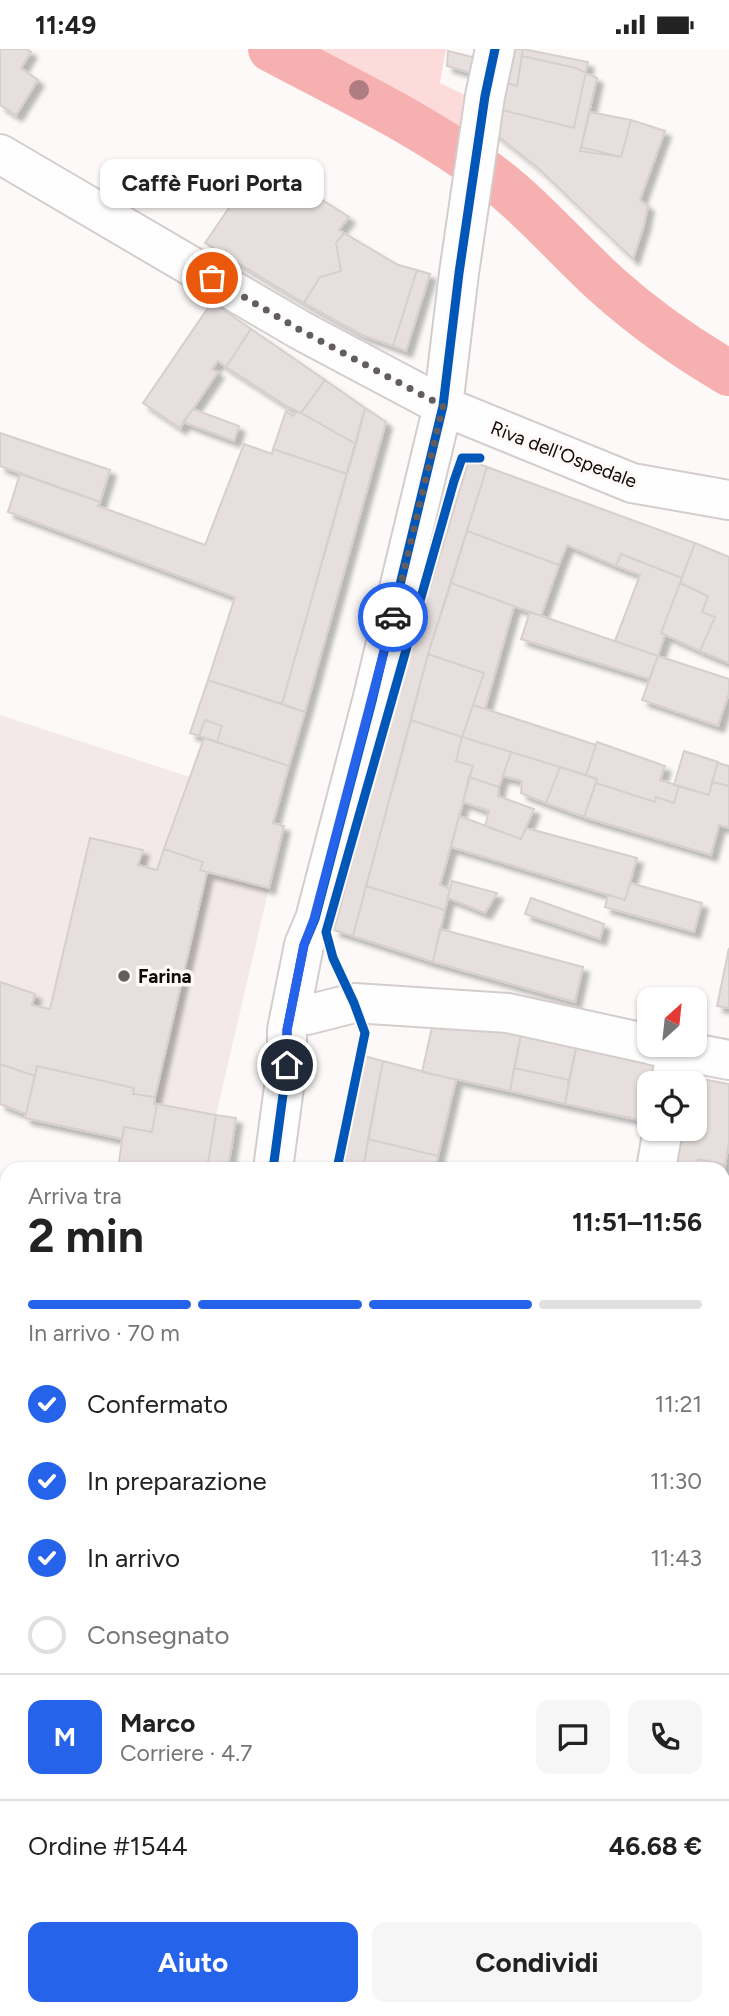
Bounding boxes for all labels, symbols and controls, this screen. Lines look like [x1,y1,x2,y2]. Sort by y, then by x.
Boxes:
text: 11:49 [35,9,96,41]
callout: Caffè Fuori Porta [100,159,324,208]
text: Caffè Fuori Porta [121,169,303,197]
pin [182,248,242,308]
icon: bag [193,259,231,297]
street label: Riva dell'Ospedale [488,416,640,493]
courier [358,582,428,652]
icon: car [374,598,412,636]
place label: Farina [138,965,192,988]
marker: Farina [116,968,132,984]
north arrow [637,987,707,1057]
map controls [637,987,707,1141]
pin [257,1035,317,1095]
icon: home [268,1046,306,1084]
button: locate [637,1071,707,1141]
text: Arriva tra [28,1182,122,1210]
text: 11:51–11:56 [572,1206,702,1238]
text: 2 min [28,1208,144,1264]
text: In arrivo · 70 m [28,1319,180,1347]
icon: check [28,1385,66,1423]
text: Confermato [87,1388,228,1420]
text: 11:21 [655,1390,702,1418]
icon: check [28,1462,66,1500]
text: In preparazione [87,1465,267,1497]
text: 11:30 [650,1467,702,1495]
icon: check [28,1539,66,1577]
text: In arrivo [87,1542,180,1574]
text: 11:43 [650,1544,702,1572]
text: Consegnato [87,1619,230,1651]
button: chat [536,1700,610,1774]
button: phone [628,1700,702,1774]
text: Marco [120,1707,195,1739]
text: M [54,1721,76,1753]
text: Corriere · 4.7 [120,1739,252,1767]
text: Ordine #1544 [28,1830,188,1862]
text: 46.68 € [609,1830,702,1862]
button: Aiuto [28,1922,358,2002]
button: Condividi [372,1922,702,2002]

